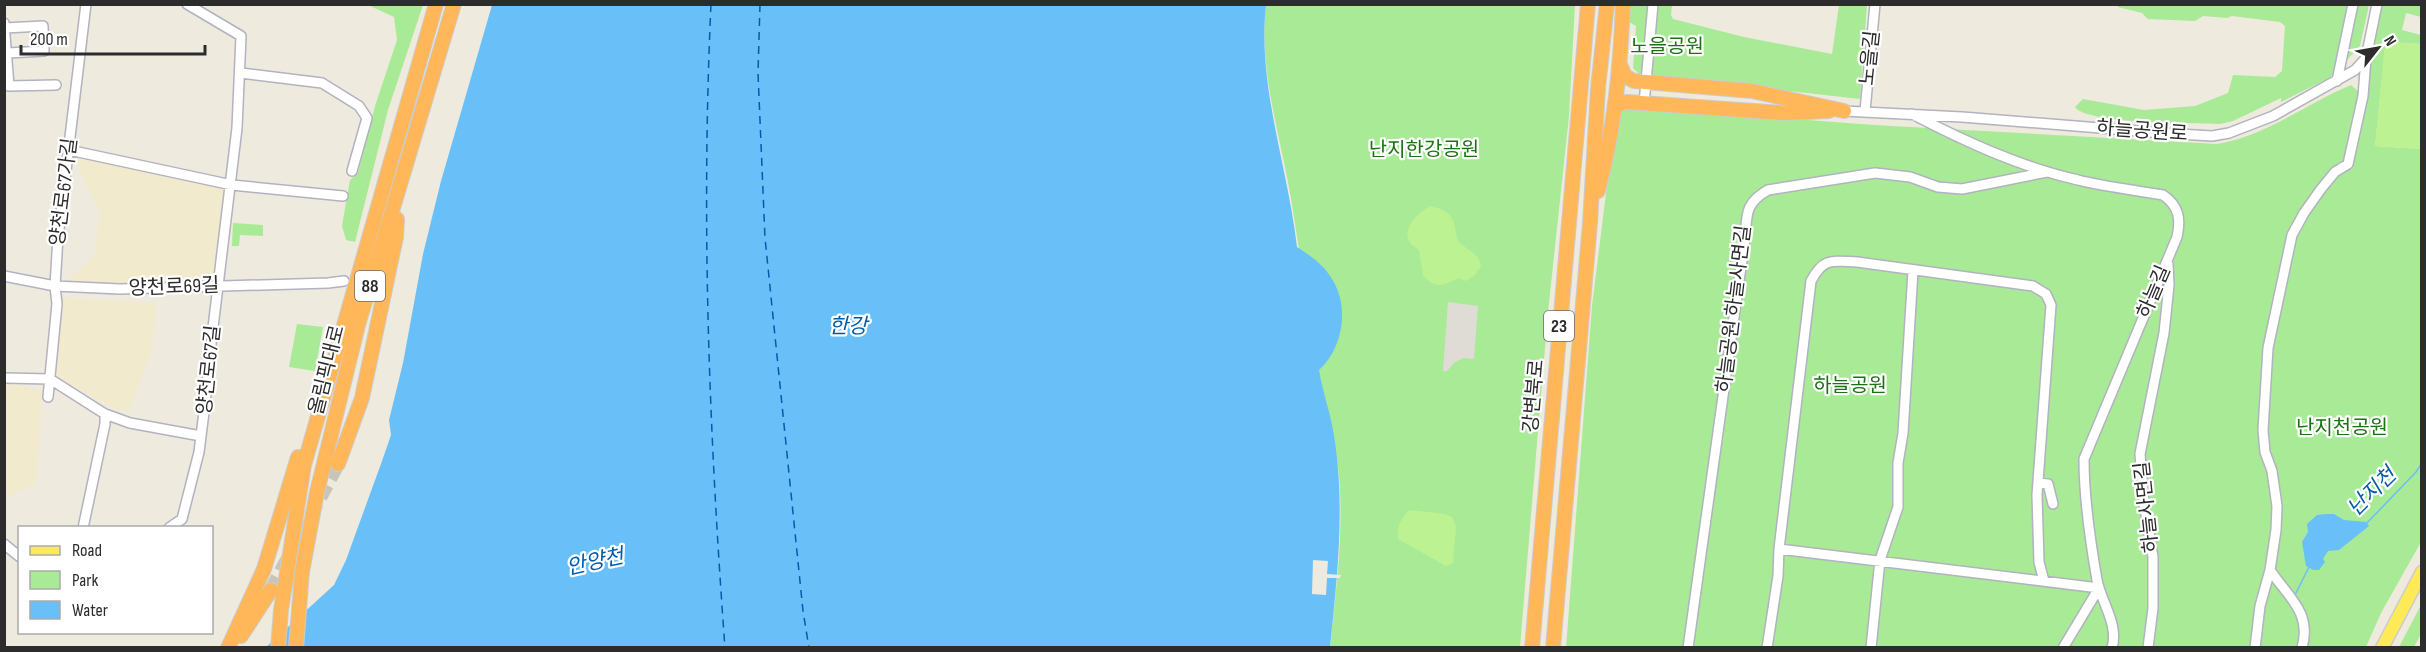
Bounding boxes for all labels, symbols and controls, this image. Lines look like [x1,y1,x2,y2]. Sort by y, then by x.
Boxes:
scale bar [21,18,206,56]
north arrow [2348,18,2408,78]
text: 200 m [30,29,68,50]
street label: 노을길 [1855,29,1885,87]
text: N [2379,32,2400,50]
park label: 노을공원 [1630,35,1704,59]
street label: 하늘공원로 [2095,116,2189,146]
street label: 양천로67가길 [45,137,83,247]
park label: 난지한강공원 [1369,138,1479,162]
street label: 하늘공원 하늘사면길 [1712,224,1756,394]
street label: 하늘길 [2132,262,2176,322]
road number: 88 [355,271,385,301]
street label: 양천로69길 [128,273,220,301]
road number: 23 [1544,311,1574,341]
water label: 한강 [829,314,870,339]
street label: 올림픽대로 [304,322,350,418]
street label: 양천로67길 [192,324,226,416]
street label: 강변북로 [1519,358,1549,434]
park label: 하늘공원 [1813,374,1887,398]
park label: 난지천공원 [2296,416,2388,440]
street label: 하늘사면길 [2130,460,2164,554]
water label: 난지천 [2343,461,2403,521]
legend [18,526,213,634]
text: Road [72,540,102,561]
water label: 안양천 [564,543,629,580]
text: Park [72,570,98,591]
text: Water [72,600,108,621]

